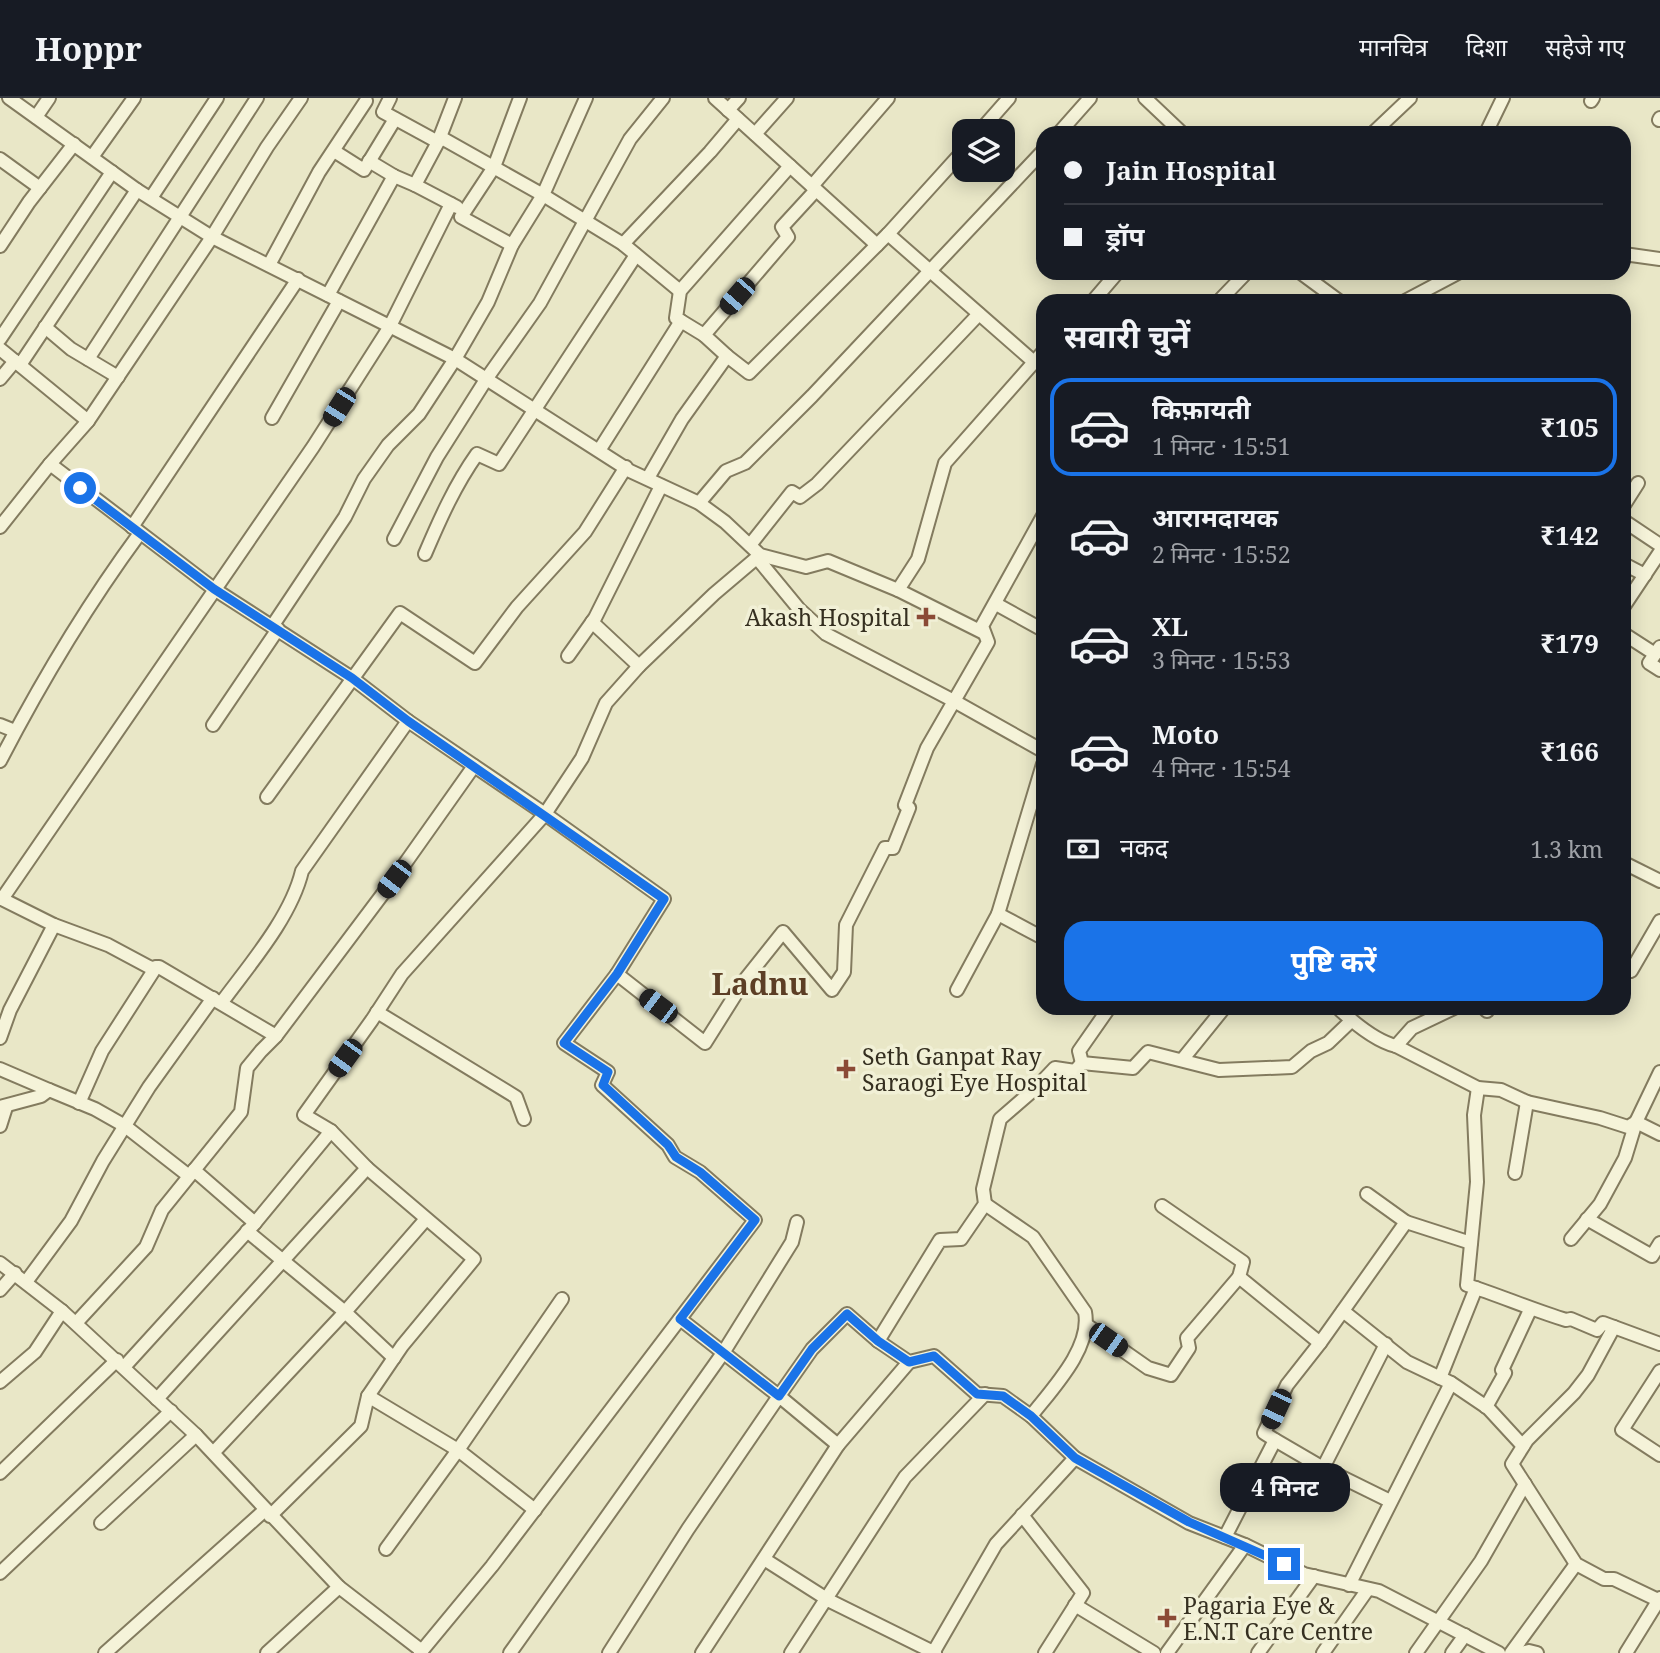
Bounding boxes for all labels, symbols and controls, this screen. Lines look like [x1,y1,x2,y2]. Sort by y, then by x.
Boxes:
text: Hoppr [35,26,142,71]
text: मानचित्र [1359,30,1428,63]
text: दिशा [1466,30,1507,63]
text: सहेजे गए [1545,30,1625,63]
map controls [952,119,1015,182]
button: layers [952,119,1015,182]
text: Jain Hospital [1106,152,1276,188]
text: ड्रॉप [1106,218,1144,254]
car [716,273,759,319]
text: सवारी चुनें [1064,314,1190,357]
car [319,384,360,430]
text: किफ़ायती [1152,391,1251,427]
icon: car [1068,396,1131,459]
text: ₹105 [1540,409,1599,445]
text: 1 मिनट · 15:51 [1152,430,1291,462]
route start [64,472,96,504]
text: आरामदायक [1152,499,1278,535]
icon: car [1068,504,1131,567]
text: ₹142 [1540,517,1599,553]
text: 2 मिनट · 15:52 [1152,538,1291,570]
place label: Akash Hospital [745,601,910,633]
marker: Akash Hospital [916,607,936,627]
text: XL [1152,608,1188,644]
icon: car [1068,612,1131,675]
text: ₹179 [1540,625,1599,661]
text: 3 मिनट · 15:53 [1152,644,1291,676]
text: Moto [1152,716,1219,752]
icon: car [1068,720,1131,783]
text: ₹166 [1540,733,1599,769]
text: 4 मिनट · 15:54 [1152,752,1291,784]
text: नकद [1120,829,1168,865]
icon: cash [1064,830,1102,868]
text: 1.3 km [1530,833,1603,865]
car [373,856,416,902]
button: पुष्टि करें [1064,921,1603,1001]
district label: Ladnu [711,963,809,1004]
car [635,985,682,1027]
car [325,1035,366,1081]
place label: Seth Ganpat Ray Saraogi Eye Hospital [862,1040,1087,1098]
marker: Seth Ganpat Ray Saraogi Eye Hospital [836,1059,856,1079]
car [1085,1319,1132,1361]
car [1258,1386,1295,1432]
callout: 4 मिनट [1219,1462,1349,1512]
text: 4 मिनट [1251,1471,1319,1503]
route end [1268,1548,1300,1580]
place label: Pagaria Eye & E.N.T Care Centre [1183,1589,1373,1647]
marker: Pagaria Eye & E.N.T Care Centre [1157,1608,1177,1628]

